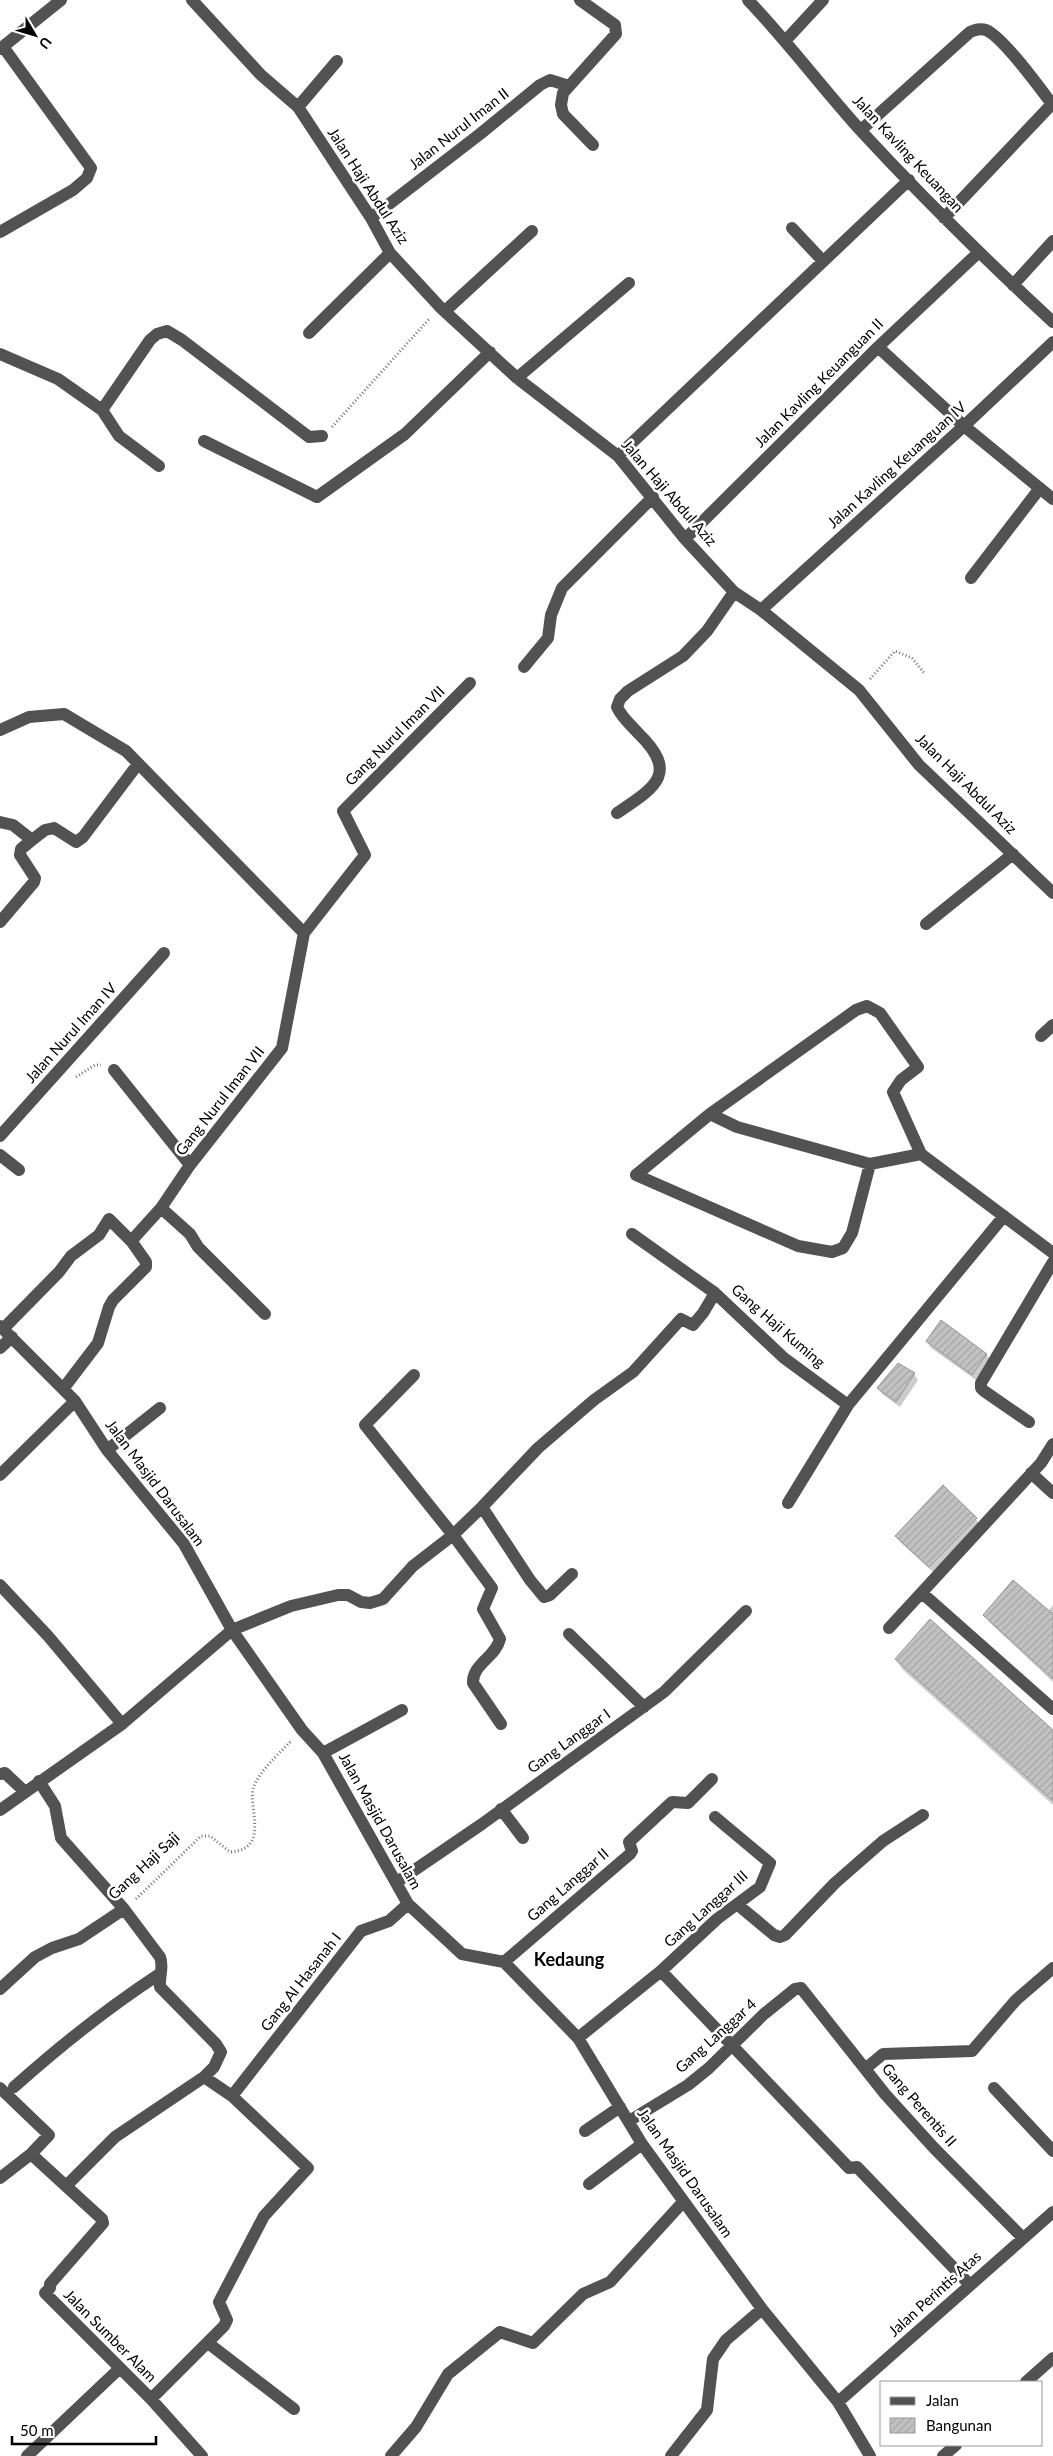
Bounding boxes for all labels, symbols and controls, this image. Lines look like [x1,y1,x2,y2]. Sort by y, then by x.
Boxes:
north arrow [10,10,60,60]
text: U [36,34,56,53]
street label: Jalan Nurul Iman II [405,84,512,173]
street label: Jalan Kavling Keuangan [850,91,968,216]
street label: Jalan Haji Abdul Aziz [324,124,413,247]
street label: Jalan Kavling Keuanguan II [750,314,886,450]
street label: Jalan Kavling Keuanguan IV [823,397,970,531]
street label: Jalan Haji Abdul Aziz [619,435,721,550]
street label: Gang Nurul Iman VII [341,682,448,789]
street label: Jalan Haji Abdul Aziz [912,729,1021,838]
street label: Jalan Nurul Iman IV [21,978,120,1086]
street label: Gang Nurul Iman VII [171,1042,267,1158]
street label: Gang Haji Kuming [728,1280,829,1371]
street label: Jalan Masjid Darusalam [102,1416,209,1549]
street label: Gang Langgar I [523,1704,613,1776]
street label: Jalan Masjid Darusalam [336,1749,426,1892]
street label: Gang Haji Saji [104,1828,183,1903]
street label: Gang Langgar II [523,1844,612,1925]
street label: Gang Langgar III [660,1866,751,1951]
street label: Gang Al Hasanah I [256,1928,344,2034]
district label: Kedaung [534,1948,605,1970]
street label: Gang Langgar 4 [671,1994,760,2076]
street label: Gang Perentis II [879,2059,961,2150]
street label: Jalan Masjid Darusalam [634,2104,737,2240]
street label: Jalan Perintis Atas [884,2247,984,2340]
street label: Jalan Sumber Alam [61,2285,161,2385]
legend [880,2381,1043,2446]
text: Jalan [926,2391,959,2409]
scale bar [12,2414,156,2446]
text: Bangunan [926,2416,992,2434]
text: 50 m [20,2421,54,2439]

